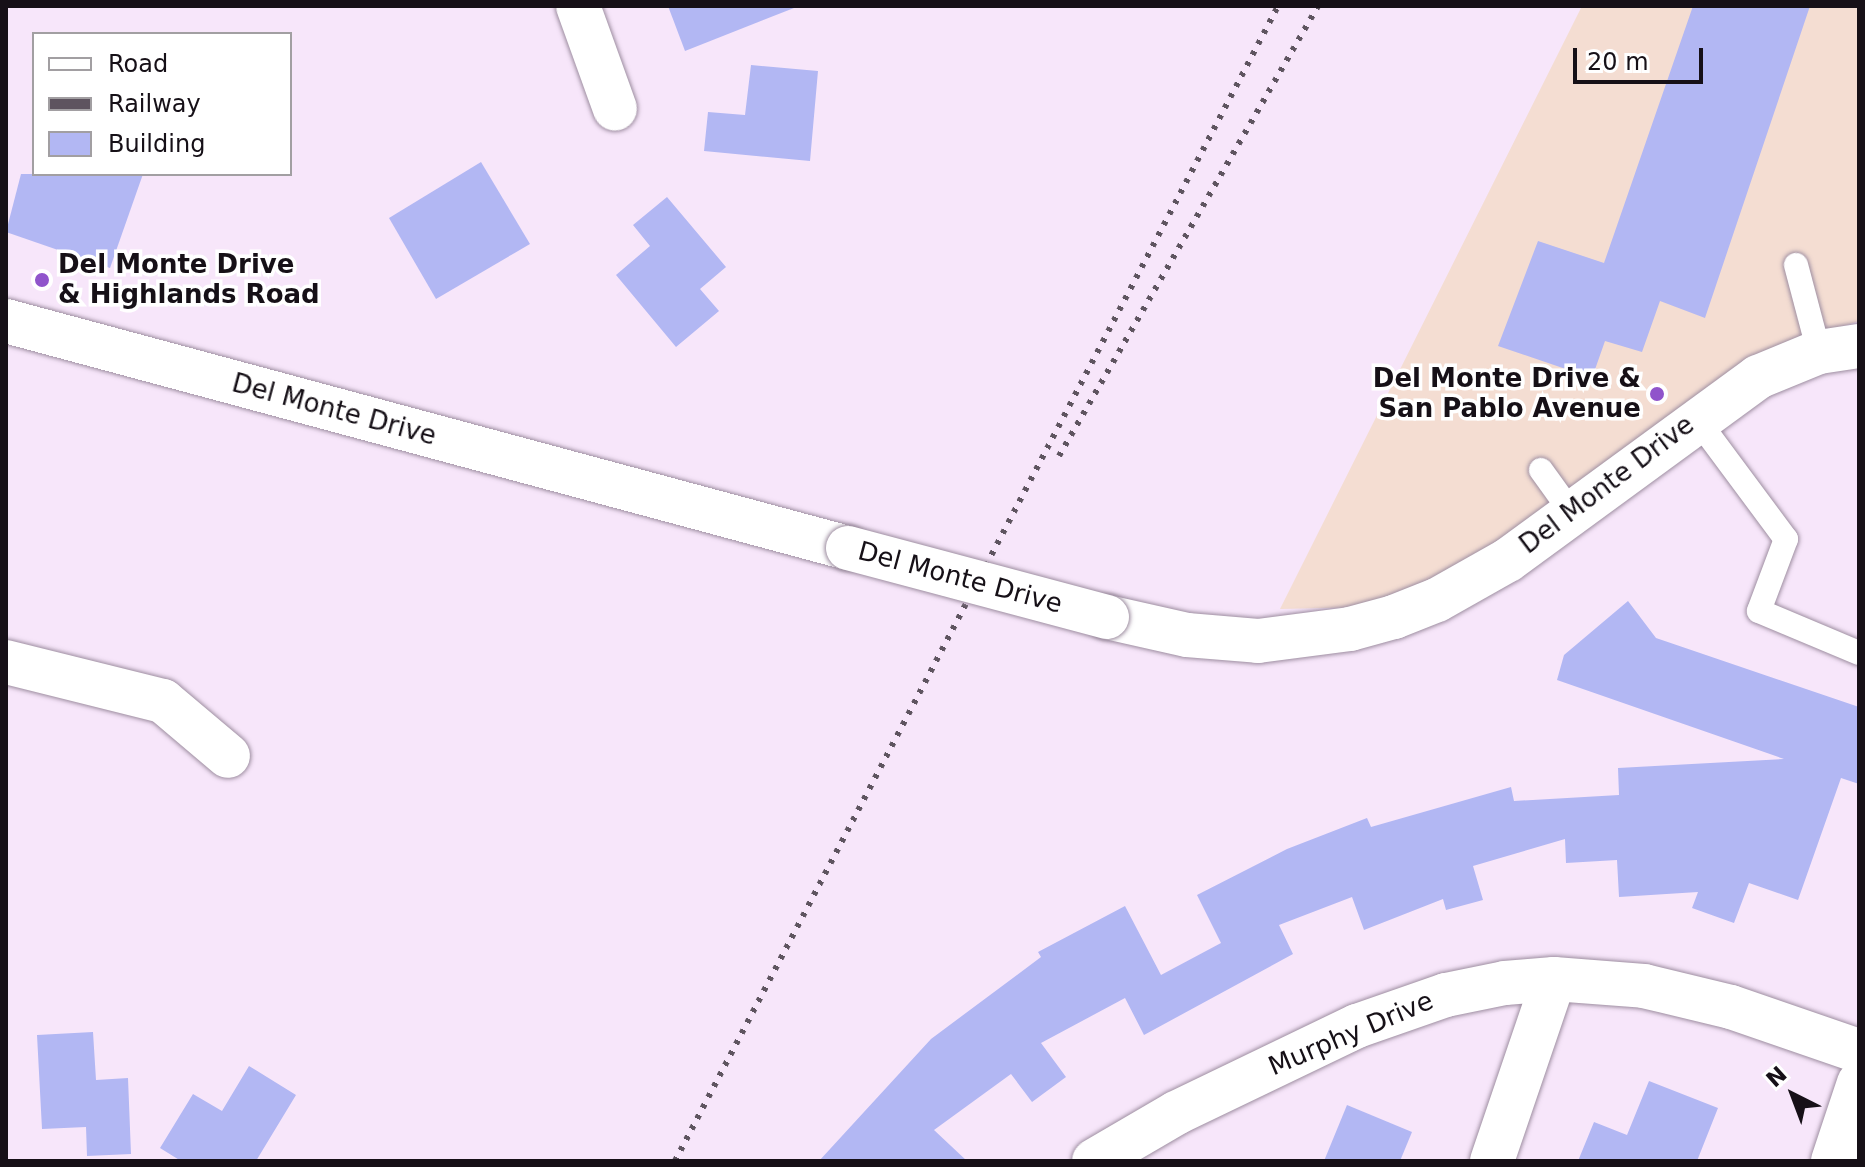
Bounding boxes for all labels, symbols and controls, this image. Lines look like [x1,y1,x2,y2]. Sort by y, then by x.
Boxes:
legend [32,32,292,176]
scale bar [1577,32,1707,82]
text: 20 m [1587,48,1649,76]
text: Road [108,50,168,78]
text: Railway [108,90,201,118]
text: Building [108,130,205,158]
place label: Del Monte Drive & Highlands Road [58,249,320,310]
marker: Del Monte Drive & Highlands Road [33,271,51,289]
place label: Del Monte Drive & San Pablo Avenue [1373,363,1641,424]
street label: Del Monte Drive [228,368,440,452]
marker: Del Monte Drive & San Pablo Avenue [1648,385,1666,403]
street label: Del Monte Drive [1514,409,1700,561]
street label: Del Monte Drive [854,536,1066,620]
street label: Murphy Drive [1264,985,1438,1083]
north arrow [1753,1055,1833,1135]
text: N [1761,1061,1792,1092]

